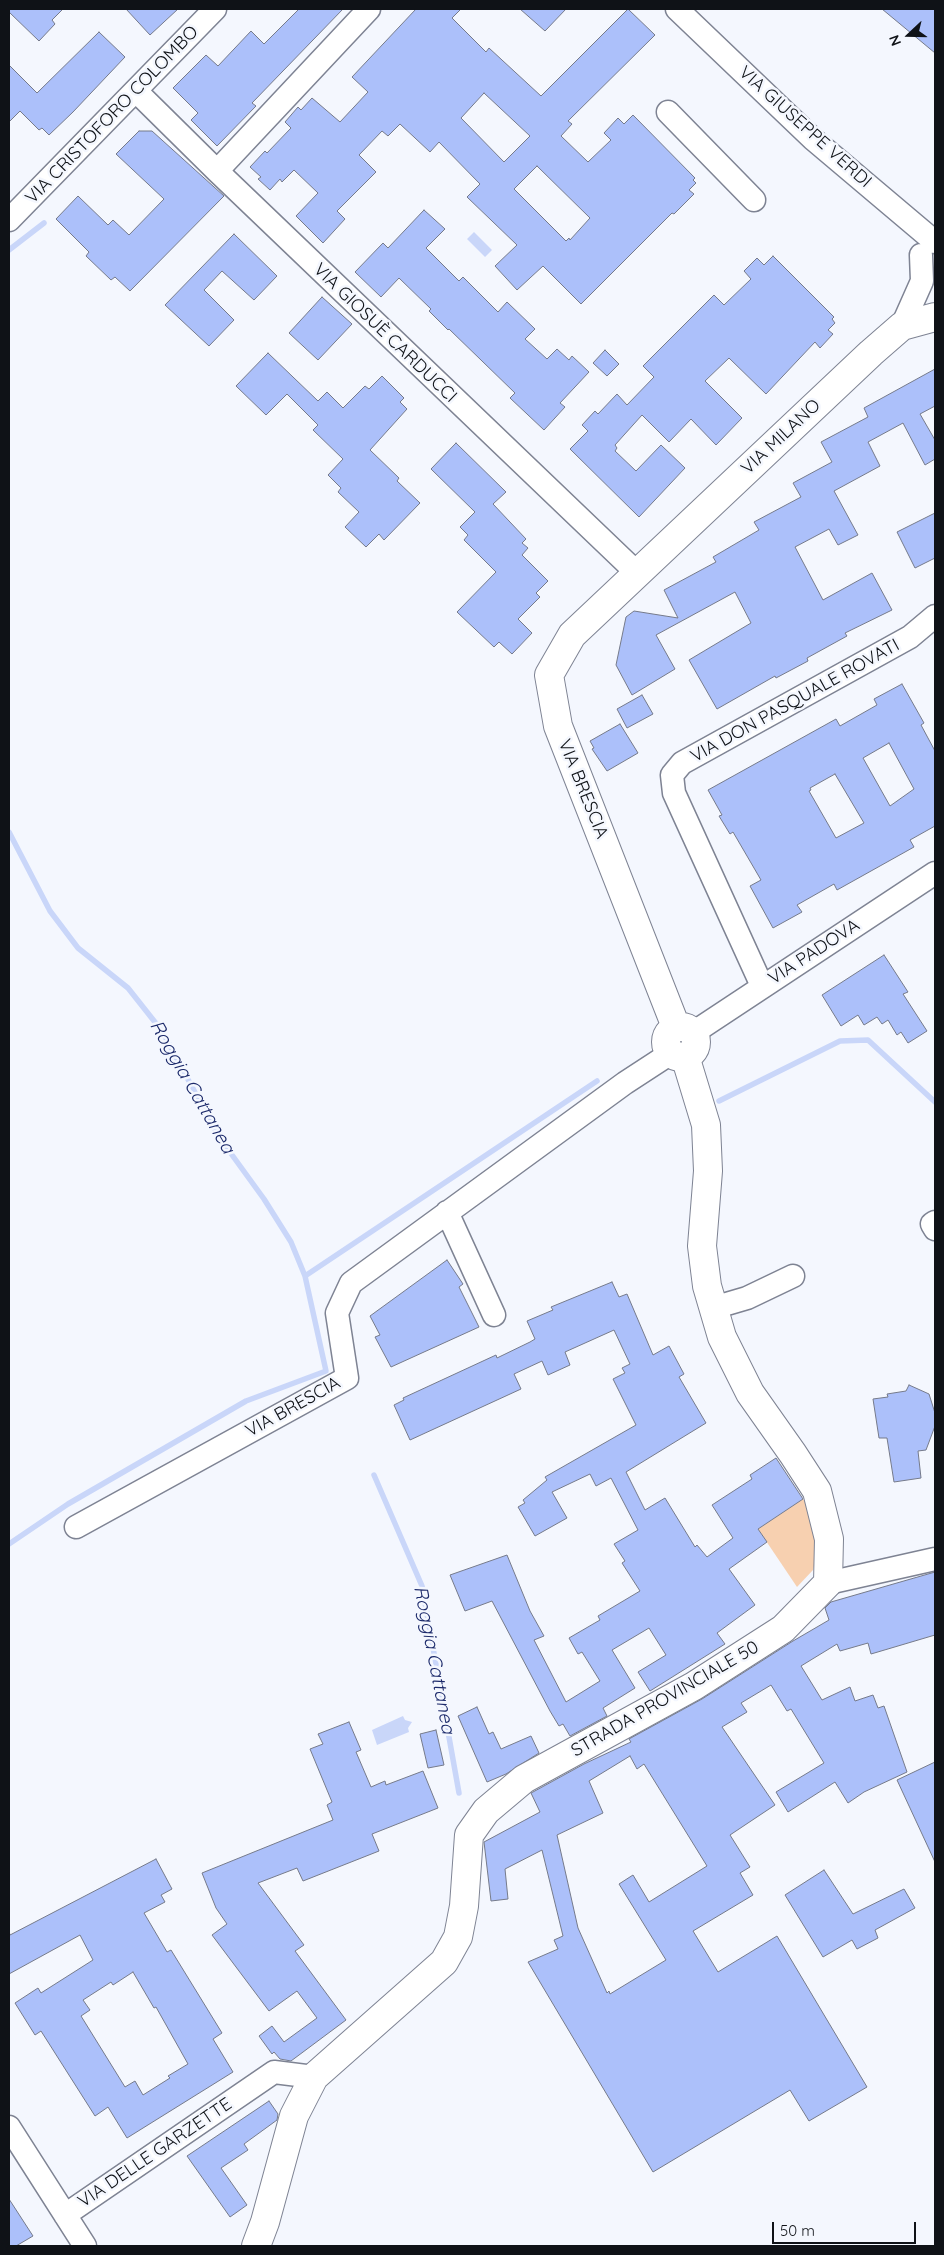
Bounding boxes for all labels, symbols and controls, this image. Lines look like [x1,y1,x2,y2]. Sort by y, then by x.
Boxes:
north arrow [884,10,934,60]
street label: VIA CRISTOFORO COLOMBO [21,21,203,209]
text: N [885,32,905,48]
street label: VIA GIUSEPPE VERDI [734,62,876,192]
street label: VIA GIOSUÈ CARDUCCI [309,259,461,407]
street label: VIA MILANO [737,395,825,479]
street label: VIA DON PASQUALE ROVATI [687,634,903,768]
street label: VIA BRESCIA [553,736,613,842]
street label: VIA PADOVA [764,915,864,989]
water label: Roggia Cattanea [145,1016,239,1158]
street label: VIA BRESCIA [242,1372,344,1442]
water label: Roggia Cattanea [408,1584,460,1736]
street label: STRADA PROVINCIALE 50 [567,1636,763,1762]
street label: VIA DELLE GARZETTE [74,2093,236,2213]
scale bar [774,2212,918,2244]
text: 50 m [780,2221,815,2240]

